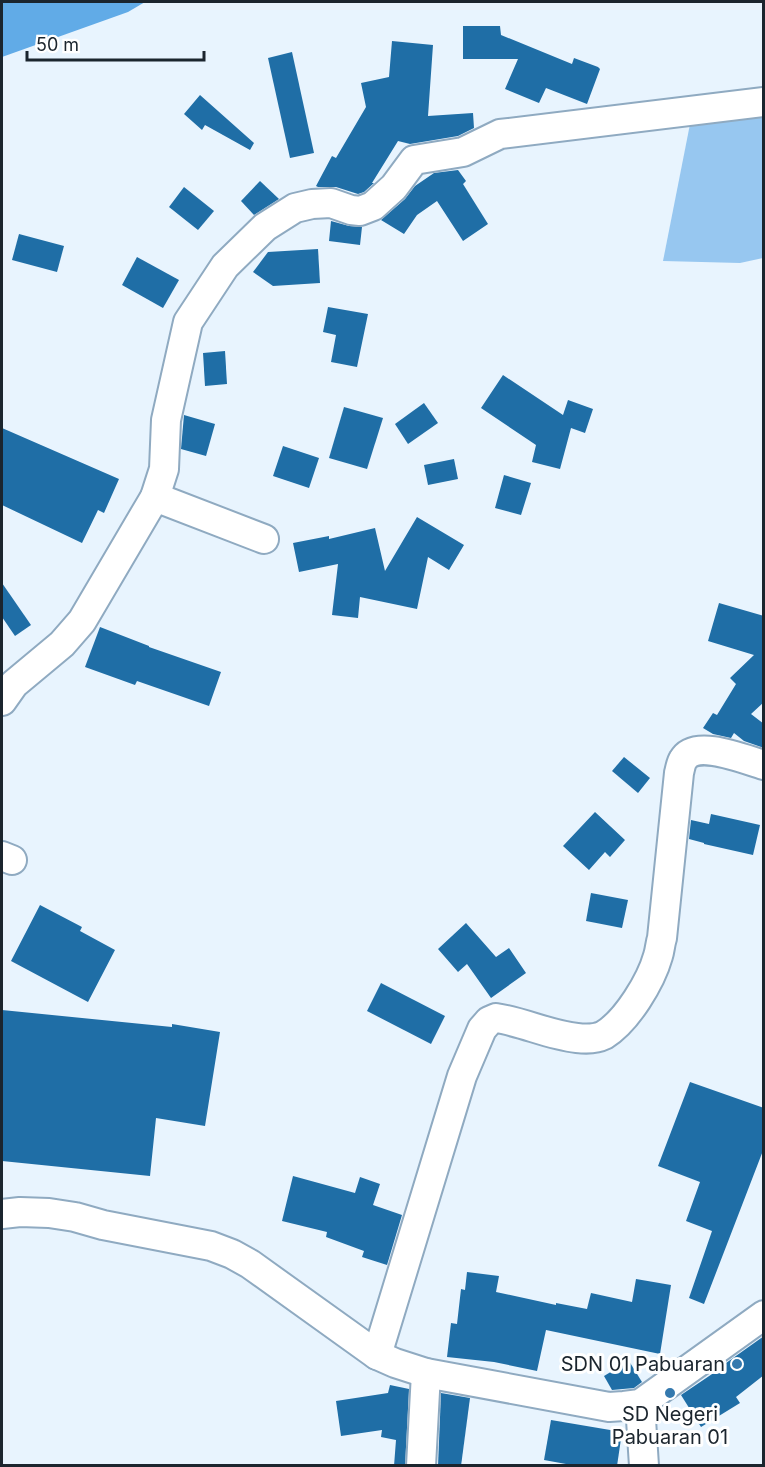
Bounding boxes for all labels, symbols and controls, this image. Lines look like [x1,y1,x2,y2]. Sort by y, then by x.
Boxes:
scale bar [27,24,204,62]
text: 50 m [36,34,79,55]
place label: SDN 01 Pabuaran [561,1352,725,1376]
marker: SDN 01 Pabuaran [730,1357,744,1371]
marker: SD Negeri Pabuaran 01 [663,1386,677,1400]
place label: SD Negeri Pabuaran 01 [612,1402,728,1449]

